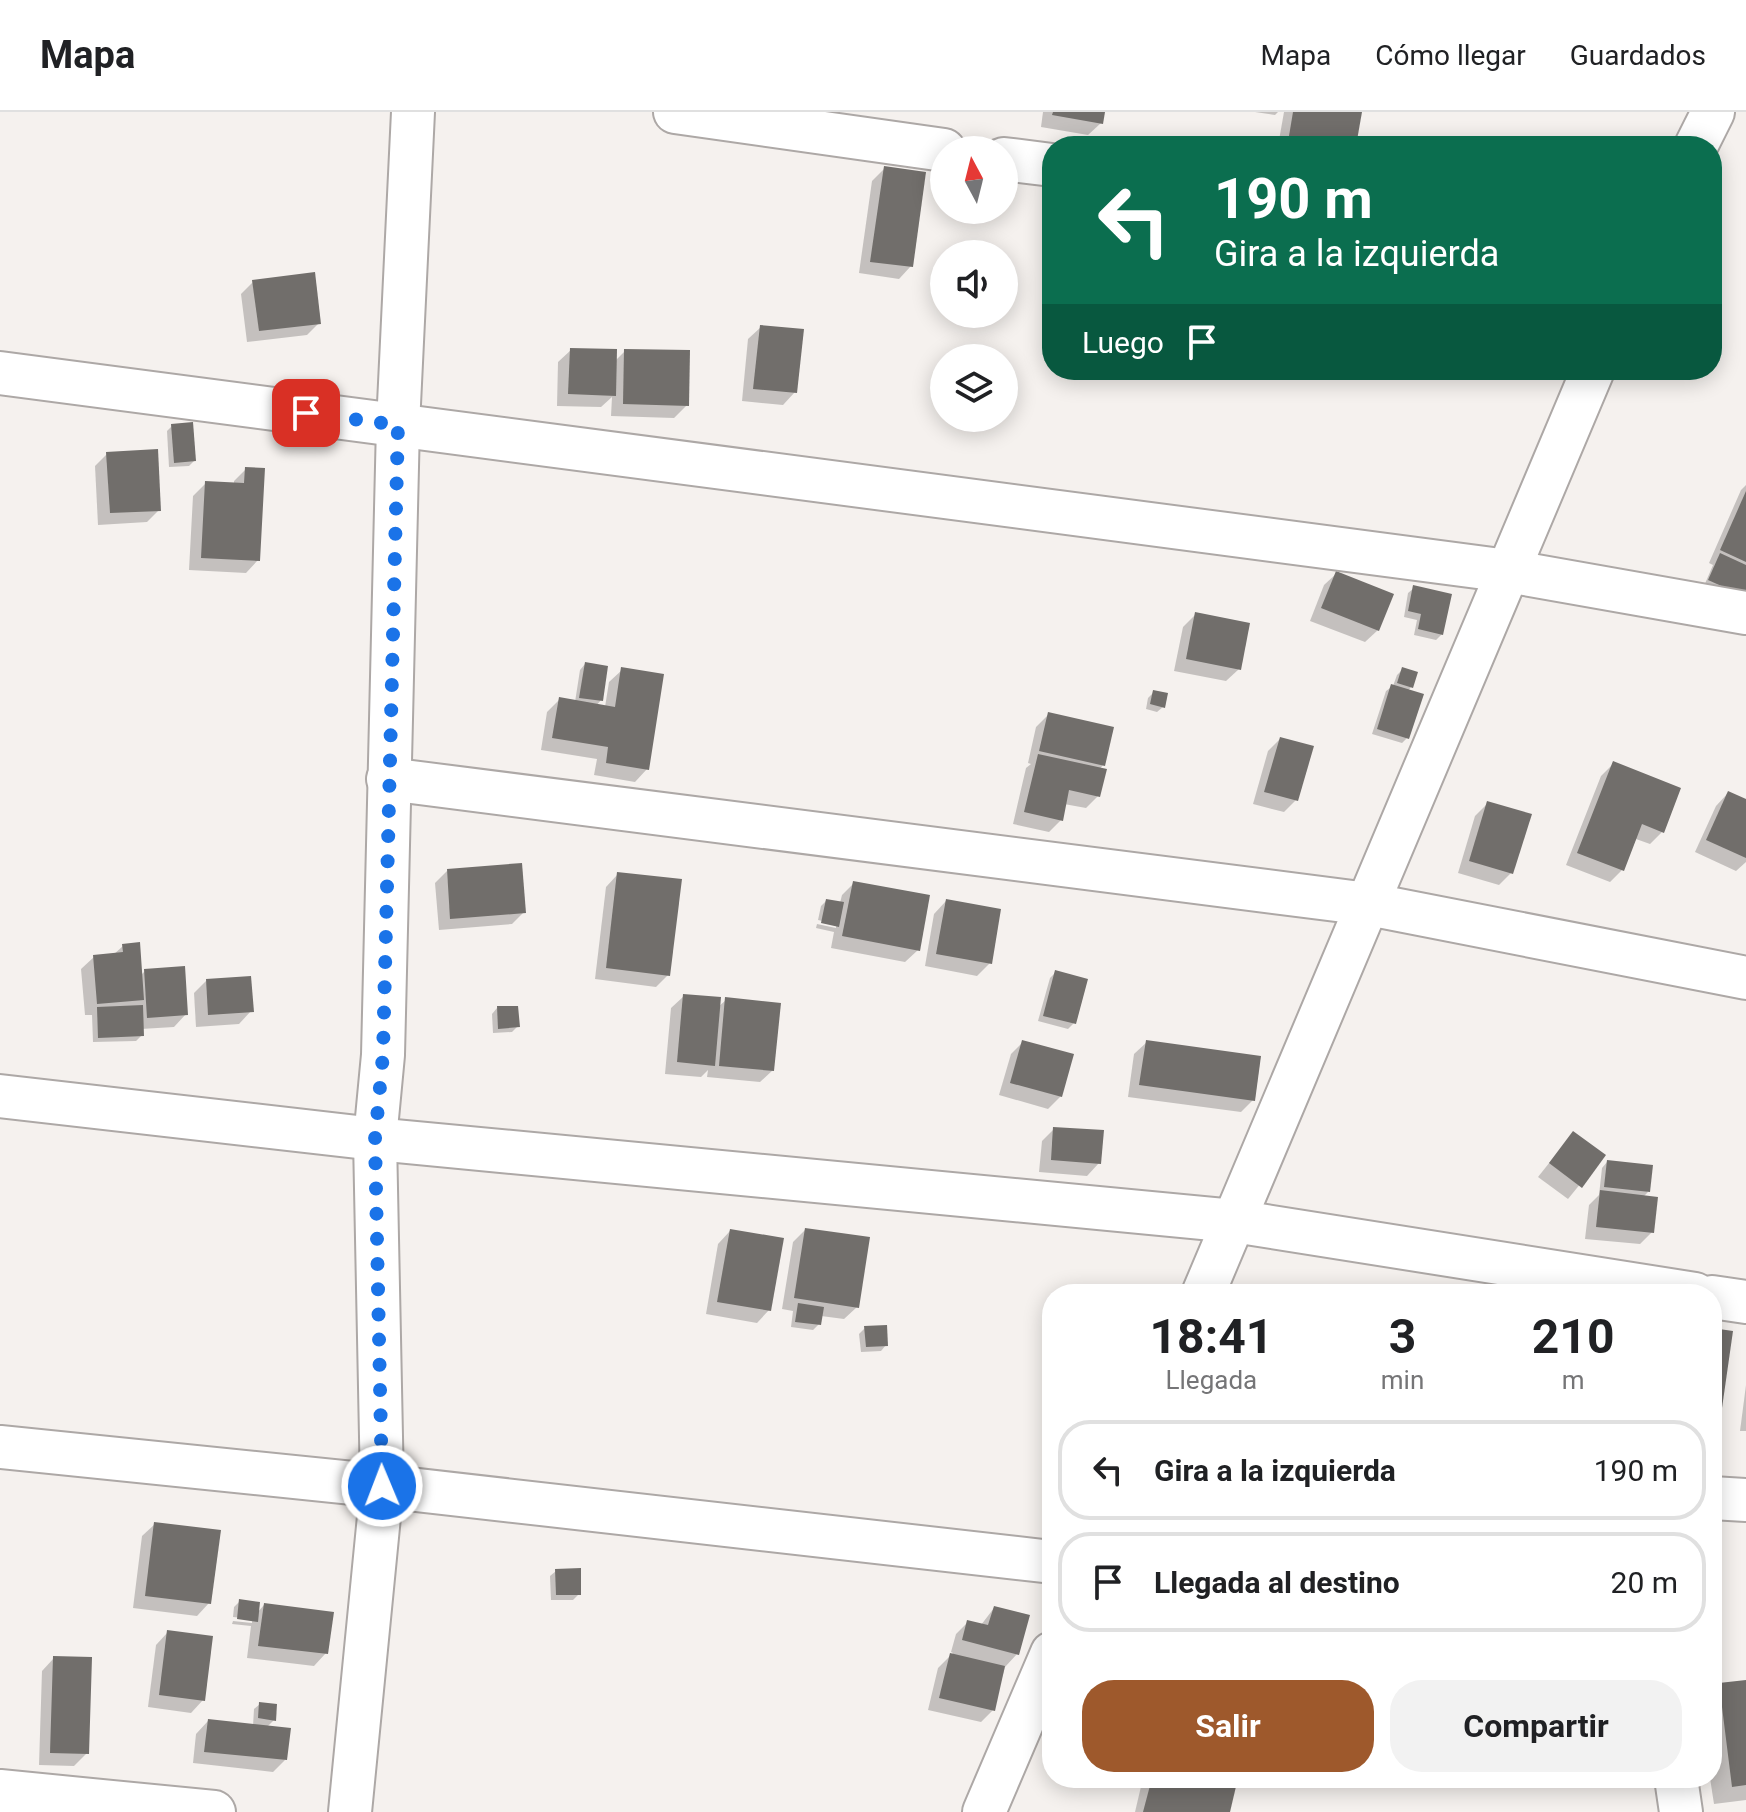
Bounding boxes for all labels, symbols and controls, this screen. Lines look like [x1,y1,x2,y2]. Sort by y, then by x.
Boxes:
text: Mapa [40,33,135,77]
text: Mapa [1261,39,1331,72]
text: Cómo llegar [1375,39,1526,72]
text: Guardados [1570,39,1706,72]
north arrow [930,136,1018,224]
map controls [930,136,1018,432]
text: 190 m [1214,166,1373,232]
icon: left [1082,168,1186,272]
text: Gira a la izquierda [1214,233,1499,275]
button: sound [930,240,1018,328]
icon: arrive [1180,320,1224,364]
text: Luego [1082,325,1164,360]
button: layers [930,344,1018,432]
pin [272,379,340,447]
icon: arrive [284,391,328,435]
text: 18:41 [1150,1308,1273,1365]
text: 3 [1389,1308,1416,1365]
text: 210 [1532,1308,1614,1365]
text: Llegada [1166,1365,1257,1395]
text: min [1381,1365,1424,1395]
text: m [1562,1365,1585,1395]
position arrow [340,1444,424,1528]
icon: left [1086,1448,1130,1492]
text: Gira a la izquierda [1154,1453,1396,1488]
text: 190 m [1594,1453,1678,1488]
icon: arrive [1086,1560,1130,1604]
text: Llegada al destino [1154,1565,1400,1600]
text: 20 m [1611,1565,1678,1600]
button: Salir [1082,1680,1374,1772]
button: Compartir [1390,1680,1682,1772]

